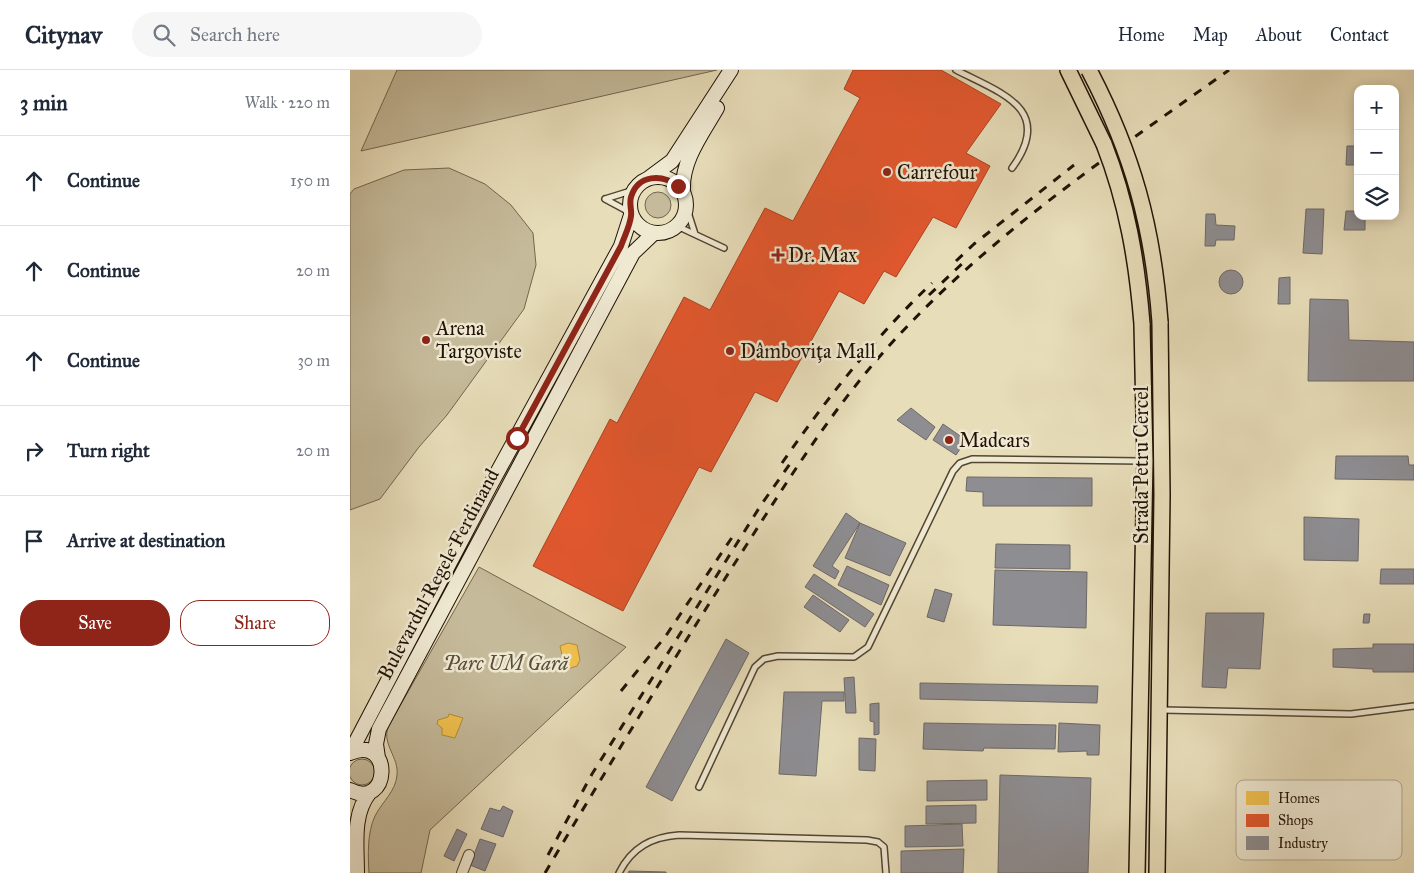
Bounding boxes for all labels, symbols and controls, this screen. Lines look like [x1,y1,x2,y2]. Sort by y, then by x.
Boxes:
search box [132,12,482,57]
text: Citynav [25,20,102,50]
icon: search [150,21,178,49]
text: Search here [190,23,280,46]
text: Home [1118,24,1165,46]
text: Map [1193,24,1228,46]
text: About [1256,24,1302,46]
text: Contact [1330,24,1389,46]
map controls [1354,85,1399,220]
button: + [1354,85,1399,130]
text: 3 min [20,90,68,116]
text: Walk · 220 m [245,93,330,112]
button: − [1354,130,1399,175]
place label: Carrefour [897,160,978,184]
marker: Carrefour [881,166,893,178]
icon: ahead [20,167,48,195]
text: Continue [67,169,140,192]
text: 150 m [290,171,330,190]
route end [667,175,690,198]
button: layers [1354,175,1399,220]
place label: Dr. Max [788,243,857,267]
marker: Dr. Max [772,249,784,261]
icon: ahead [20,257,48,285]
text: Continue [67,259,140,282]
text: 20 m [296,261,330,280]
place label: Arena Targoviste [435,316,522,364]
marker: Arena Targoviste [420,334,432,346]
place label: Dâmbovița Mall [740,339,876,363]
marker: Dâmbovița Mall [724,345,736,357]
icon: ahead [20,347,48,375]
text: Continue [67,349,140,372]
text: 30 m [297,351,330,370]
street label: Strada Petru Cercel [1129,386,1153,544]
route start [506,427,529,450]
place label: Madcars [959,428,1030,452]
marker: Madcars [943,434,955,446]
icon: right [20,437,48,465]
text: Turn right [67,439,150,462]
text: 20 m [296,441,330,460]
street label: Bulevardul Regele Ferdinand [372,465,505,684]
icon: arrive [20,527,48,555]
text: Arrive at destination [67,529,225,552]
button: Save [20,600,170,646]
button: Share [180,600,330,646]
park label: Parc UM Gară [444,651,570,675]
legend [1236,780,1402,860]
text: Homes [1278,790,1320,807]
text: Shops [1278,812,1313,829]
text: Industry [1278,835,1328,852]

